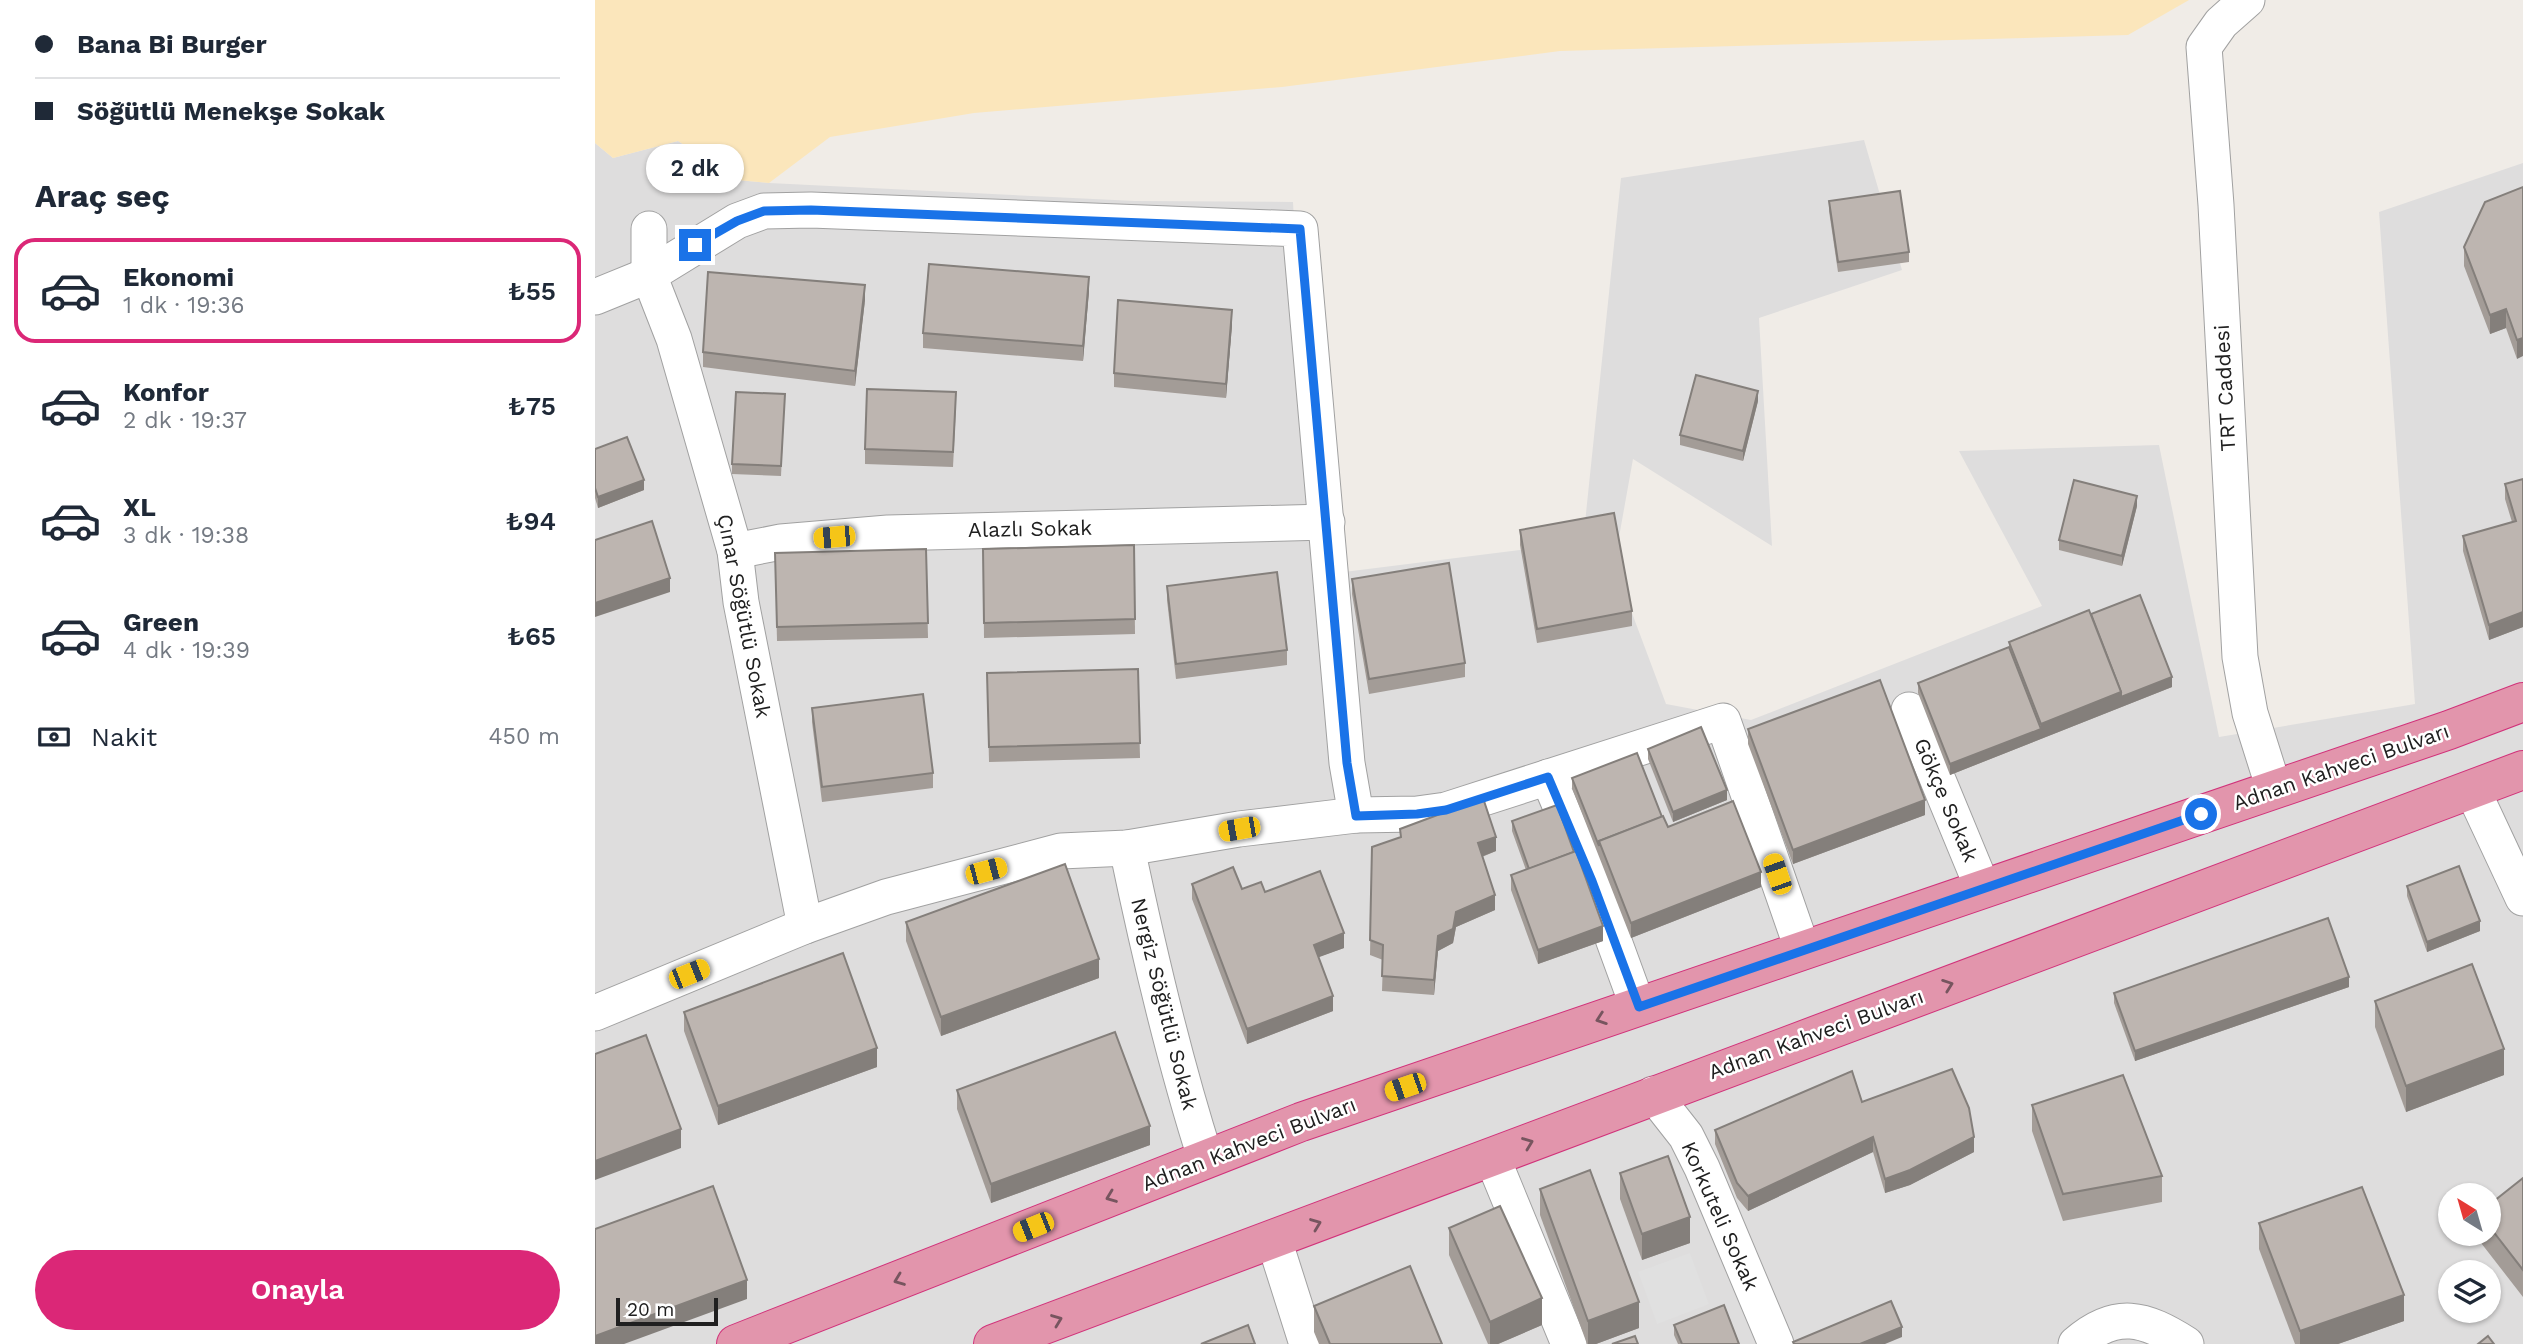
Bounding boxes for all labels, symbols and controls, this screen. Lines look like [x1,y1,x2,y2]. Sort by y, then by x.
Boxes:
text: Bana Bi Burger [77,29,267,59]
text: Söğütlü Menekşe Sokak [77,96,385,126]
callout: 2 dk [646,144,744,192]
text: 2 dk [671,155,719,182]
text: Araç seç [35,177,170,215]
route end [679,229,711,261]
icon: car [39,259,102,322]
text: Ekonomi [123,262,234,292]
text: ₺55 [508,276,556,306]
text: 1 dk · 19:36 [123,292,245,319]
street label: TRT Caddesi [2209,324,2240,452]
icon: car [39,374,102,437]
text: Konfor [123,377,209,407]
text: ₺75 [508,391,556,421]
text: 2 dk · 19:37 [123,407,247,434]
icon: car [39,489,102,552]
text: XL [123,492,156,522]
text: ₺94 [506,506,556,536]
street label: Çınar Söğütlü Sokak [712,512,777,720]
street label: Alazlı Sokak [968,515,1092,542]
text: 3 dk · 19:38 [123,522,249,549]
car [813,525,856,549]
icon: car [39,604,102,667]
text: Green [123,607,199,637]
text: ₺65 [507,621,556,651]
text: 4 dk · 19:39 [123,637,250,664]
icon: cash [35,718,73,756]
street label: Adnan Kahveci Bulvarı [2230,718,2452,815]
text: Nakit [91,722,157,752]
text: 450 m [488,723,560,750]
street label: Gökçe Sokak [1909,734,1984,865]
route start [2185,798,2217,830]
car [1217,815,1262,843]
car [1761,851,1794,897]
car [963,855,1010,887]
street label: Nergiz Söğütlü Sokak [1126,895,1203,1113]
car [666,956,713,992]
one-way arrow [1941,979,1953,993]
street label: Adnan Kahveci Bulvarı [1705,983,1927,1084]
one-way arrow [1596,1011,1608,1025]
car [1382,1070,1429,1104]
street label: Adnan Kahveci Bulvarı [1138,1091,1359,1196]
one-way arrow [1522,1137,1534,1151]
street label: Korkuteli Sokak [1676,1137,1765,1294]
north arrow [2438,1183,2501,1246]
map controls [2438,1183,2501,1323]
one-way arrow [1106,1188,1118,1202]
car [1010,1209,1057,1245]
one-way arrow [1309,1219,1321,1233]
button: Onayla [35,1250,560,1330]
button: layers [2438,1260,2501,1323]
one-way arrow [894,1271,906,1285]
scale bar [616,1295,717,1327]
text: 20 m [627,1298,674,1321]
one-way arrow [1050,1314,1062,1328]

